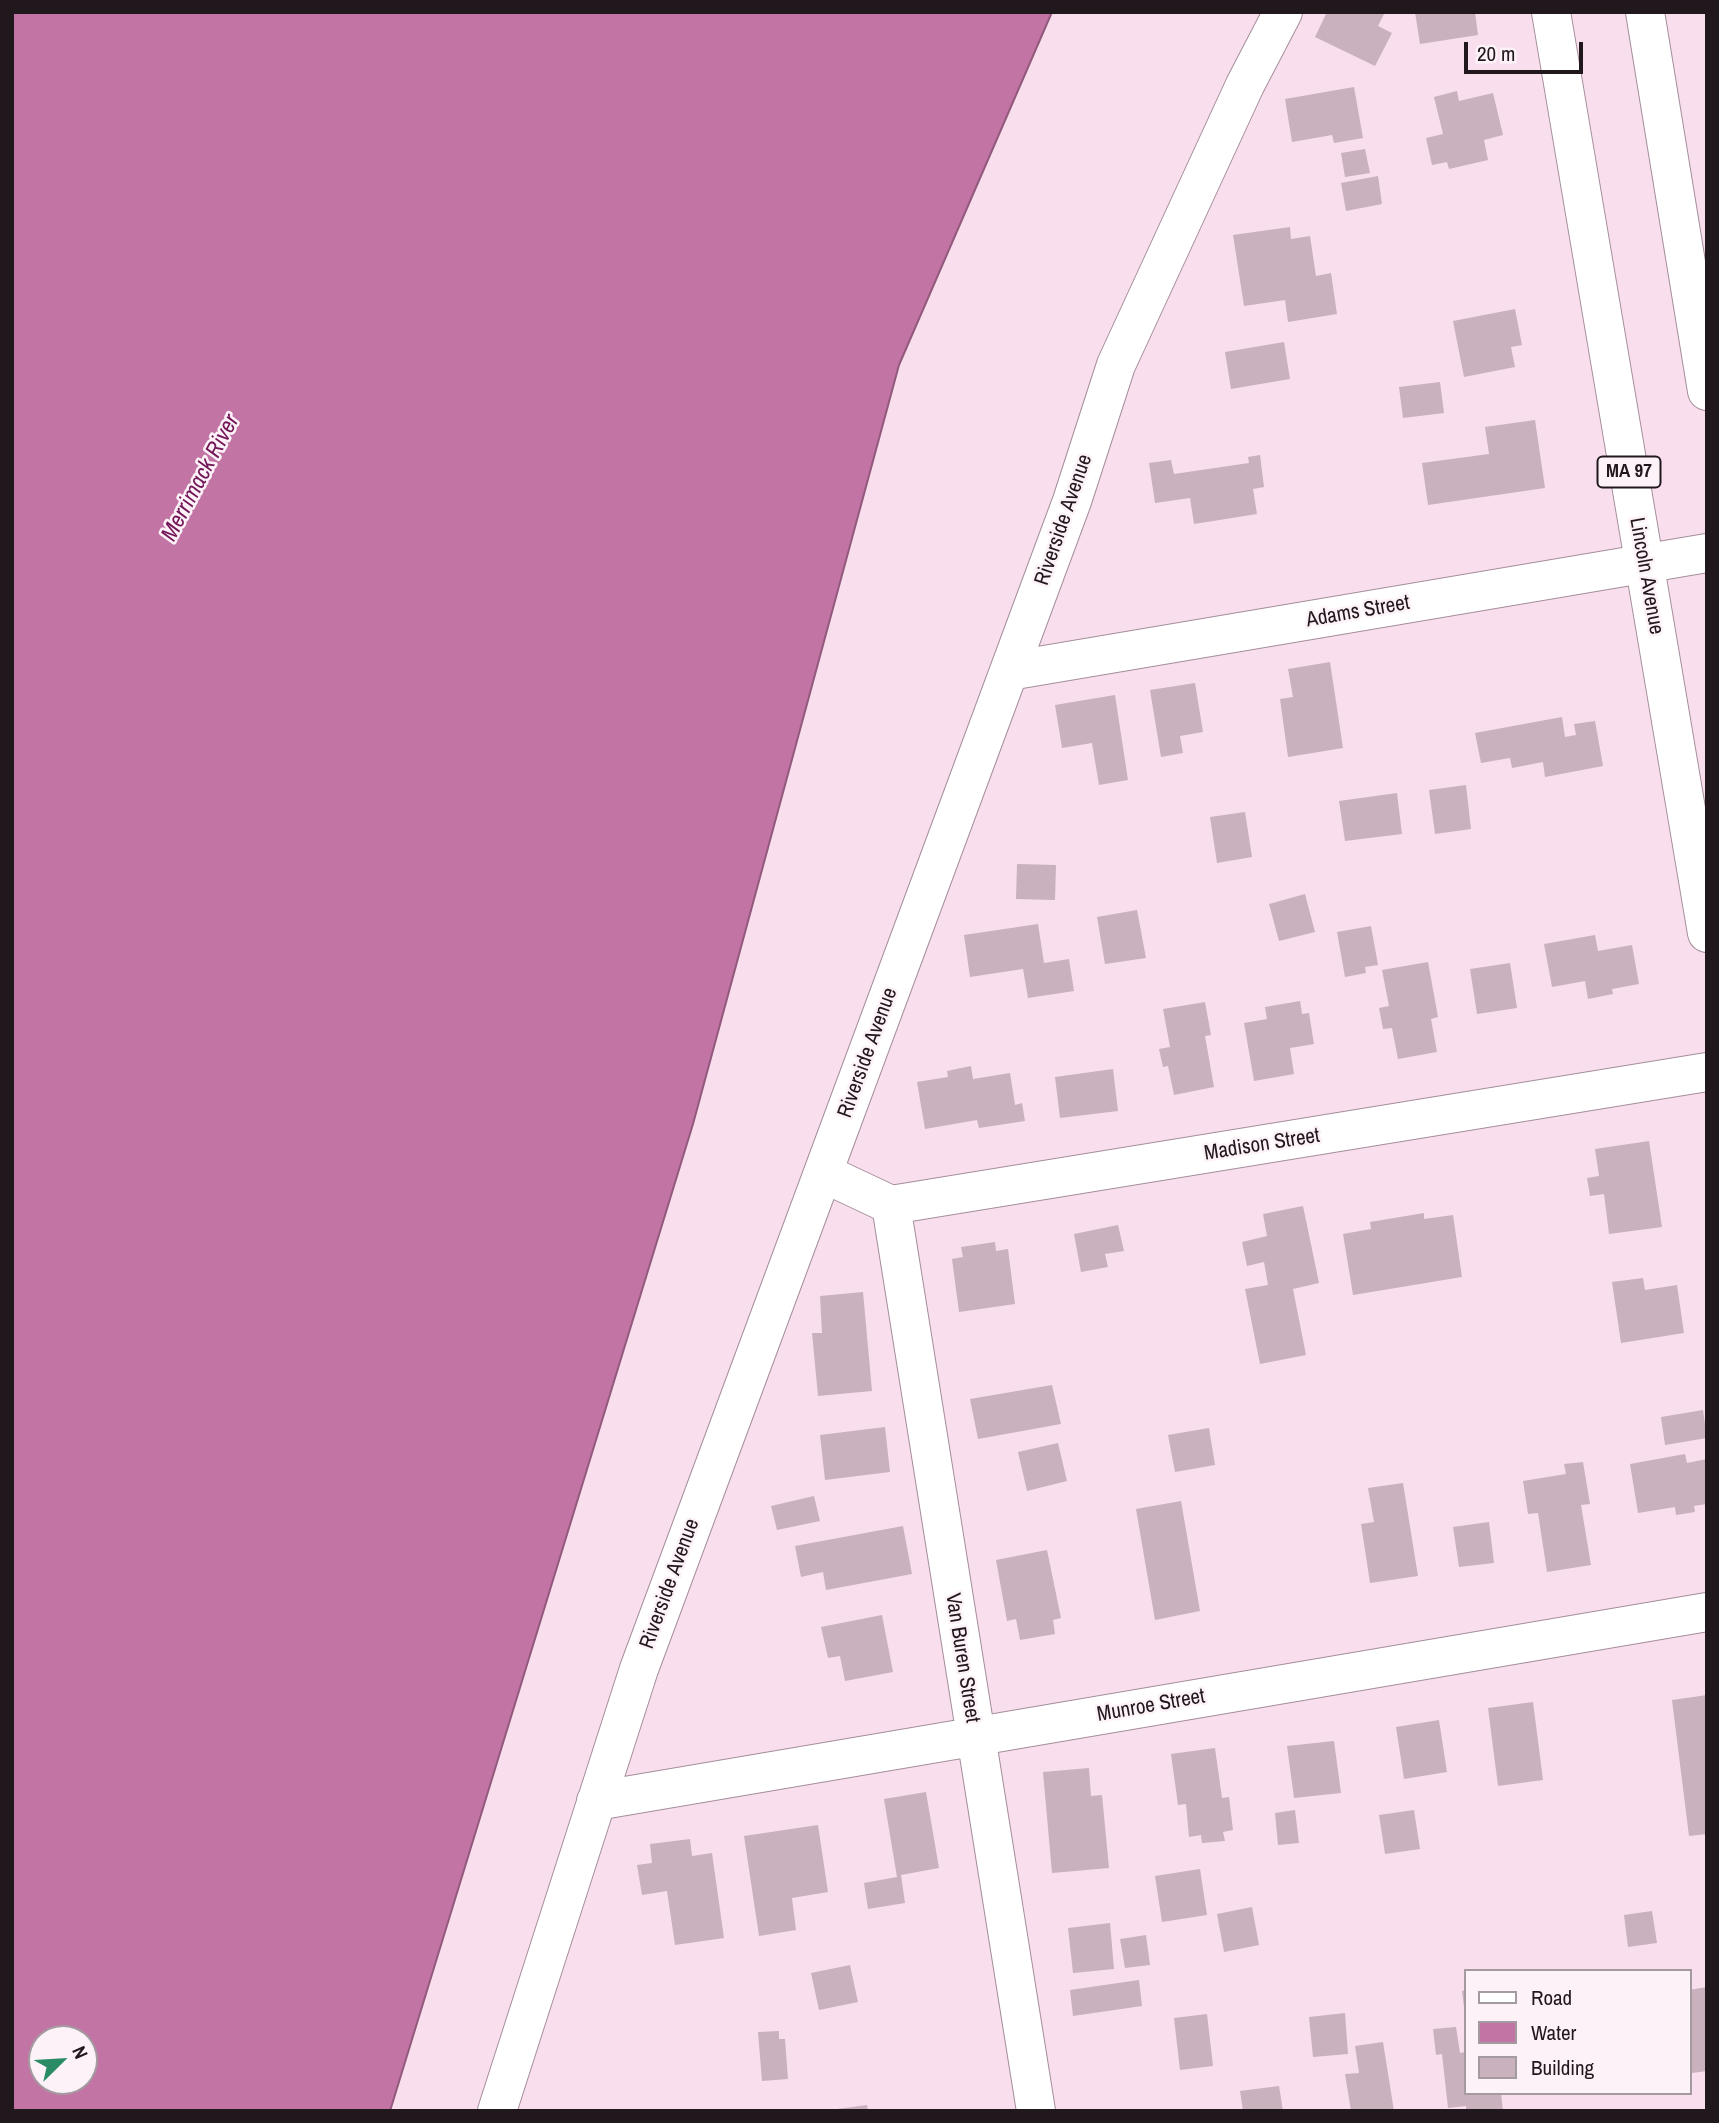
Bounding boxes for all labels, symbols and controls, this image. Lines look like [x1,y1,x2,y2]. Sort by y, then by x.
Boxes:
scale bar [1467,28,1586,72]
text: 20 m [1477,39,1515,68]
water label: Merrimack River [156,410,246,546]
street label: Riverside Avenue [1030,451,1098,589]
road number: MA 97 [1598,457,1660,488]
street label: Lincoln Avenue [1623,516,1669,636]
street label: Adams Street [1304,591,1412,633]
street label: Riverside Avenue [833,985,903,1121]
street label: Madison Street [1202,1123,1322,1167]
street label: Riverside Avenue [635,1516,705,1652]
street label: Van Buren Street [939,1591,985,1725]
street label: Munroe Street [1095,1684,1207,1728]
legend [1464,1969,1691,2095]
text: Road [1531,1983,1572,2012]
text: Water [1531,2018,1576,2047]
north arrow [28,2025,98,2095]
text: N [66,2042,95,2063]
text: Building [1531,2053,1594,2082]

